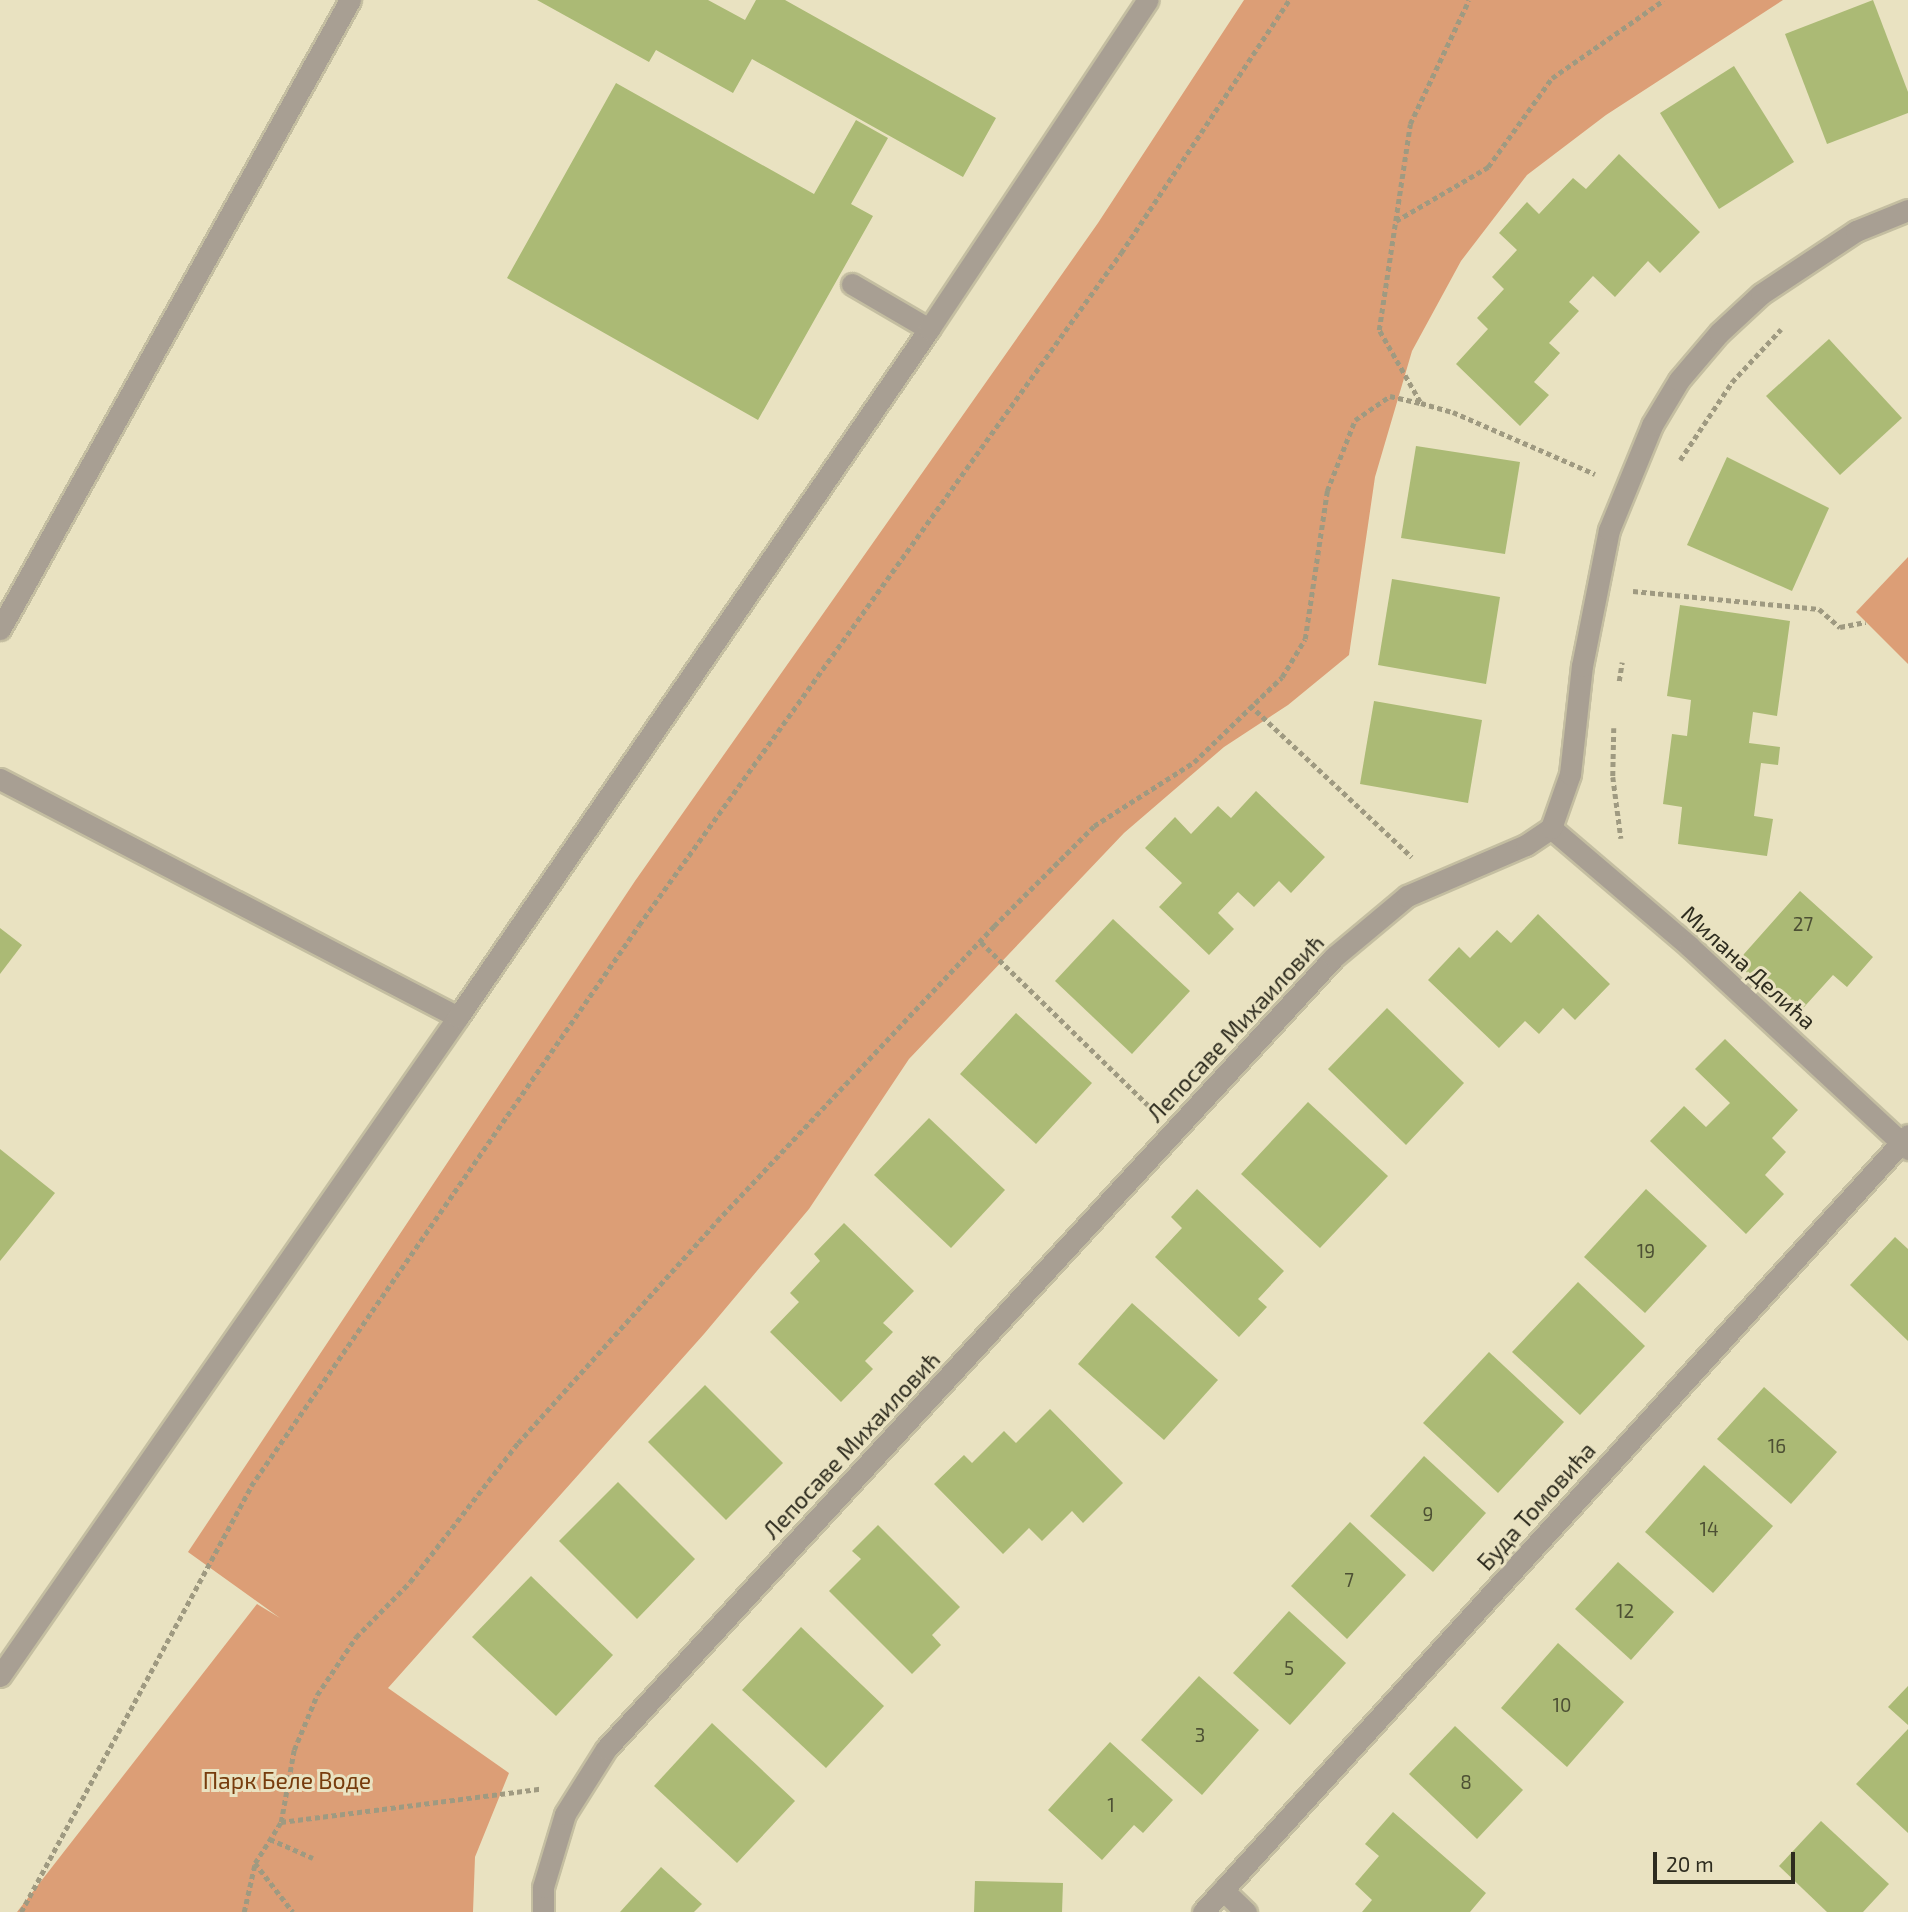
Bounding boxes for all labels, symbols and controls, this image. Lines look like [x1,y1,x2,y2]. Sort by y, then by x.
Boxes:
street label: Милана Делића [1676,899,1822,1035]
house number: 27 [1793,913,1813,935]
street label: Лепосаве Михаиловић [1141,929,1329,1127]
house number: 19 [1637,1240,1655,1262]
street label: Лепосаве Михаиловић [757,1346,945,1544]
house number: 16 [1768,1435,1786,1457]
street label: Буда Томовића [1471,1436,1601,1576]
house number: 9 [1423,1503,1433,1525]
house number: 14 [1699,1518,1719,1540]
house number: 7 [1344,1569,1354,1591]
house number: 12 [1616,1600,1634,1622]
house number: 5 [1284,1657,1294,1679]
house number: 10 [1552,1694,1572,1716]
house number: 3 [1195,1724,1205,1746]
park label: Парк Беле Воде [203,1766,371,1794]
house number: 8 [1460,1771,1472,1793]
house number: 1 [1107,1794,1115,1816]
scale bar [1656,1839,1798,1883]
text: 20 m [1666,1851,1714,1876]

